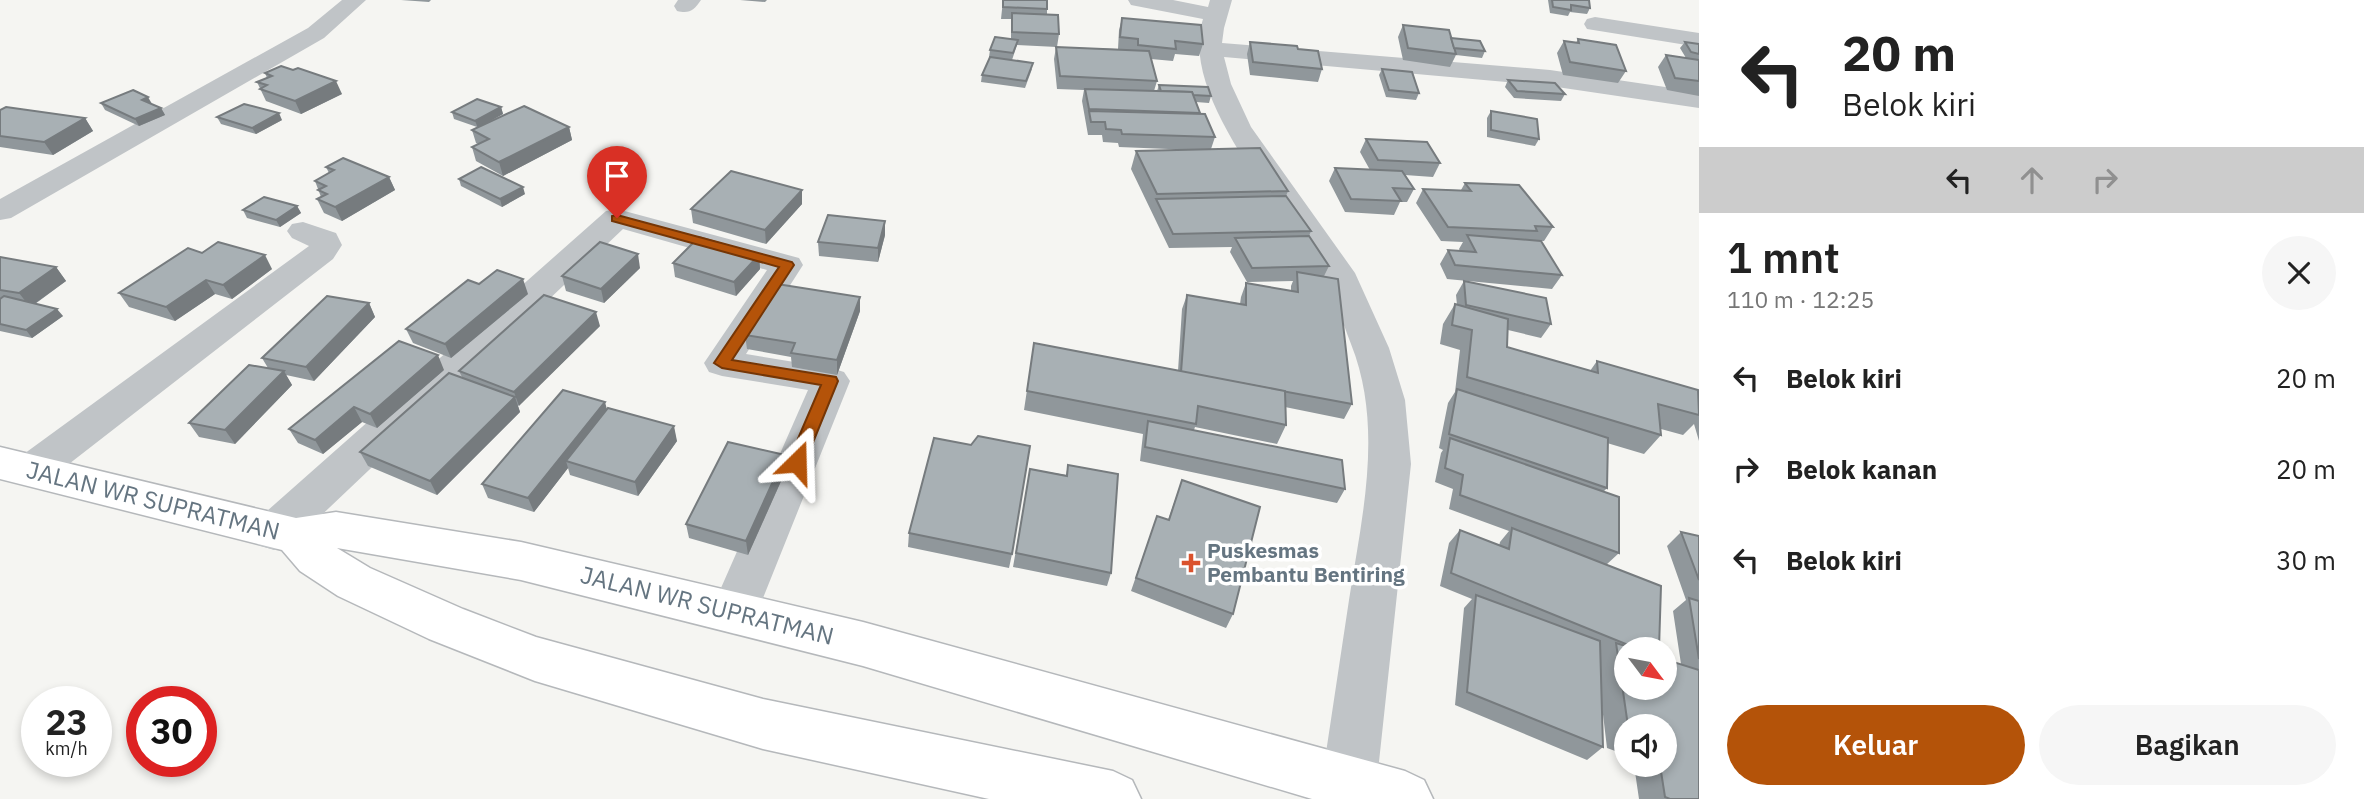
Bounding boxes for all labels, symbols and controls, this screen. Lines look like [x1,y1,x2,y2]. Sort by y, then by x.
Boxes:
text: 20 m [1842,21,1956,84]
icon: left [1727,28,1818,119]
text: Belok kiri [1842,83,1976,125]
pin [587,146,647,218]
icon: arrive [598,157,636,195]
icon: left [1940,161,1978,199]
icon: ahead [2013,161,2051,199]
icon: right [2086,161,2124,199]
text: 1 mnt [1727,230,1840,285]
button: close [2262,236,2336,310]
text: 110 m · 12:25 [1727,284,1874,314]
icon: left [1727,359,1765,397]
text: Belok kiri [1786,361,1902,395]
text: 20 m [2276,361,2336,395]
position arrow [760,425,834,499]
icon: right [1727,450,1765,488]
text: Belok kanan [1786,452,1937,486]
text: 20 m [2276,452,2336,486]
street label: JALAN WR SUPRATMAN [23,453,283,547]
place label: Puskesmas Pembantu Bentiring [1207,536,1405,588]
icon: left [1727,541,1765,579]
text: Belok kiri [1786,543,1902,577]
text: 30 m [2276,543,2336,577]
marker: Puskesmas Pembantu Bentiring [1181,553,1201,573]
street label: JALAN WR SUPRATMAN [577,558,837,652]
north arrow [1614,637,1676,700]
map controls [1614,637,1677,777]
speed limit sign: 30 [126,686,217,777]
text: 23 [45,699,88,745]
button: Keluar [1727,705,2025,785]
button: Bagikan [2039,705,2336,785]
button: sound [1614,714,1677,777]
text: km/h [45,737,88,760]

